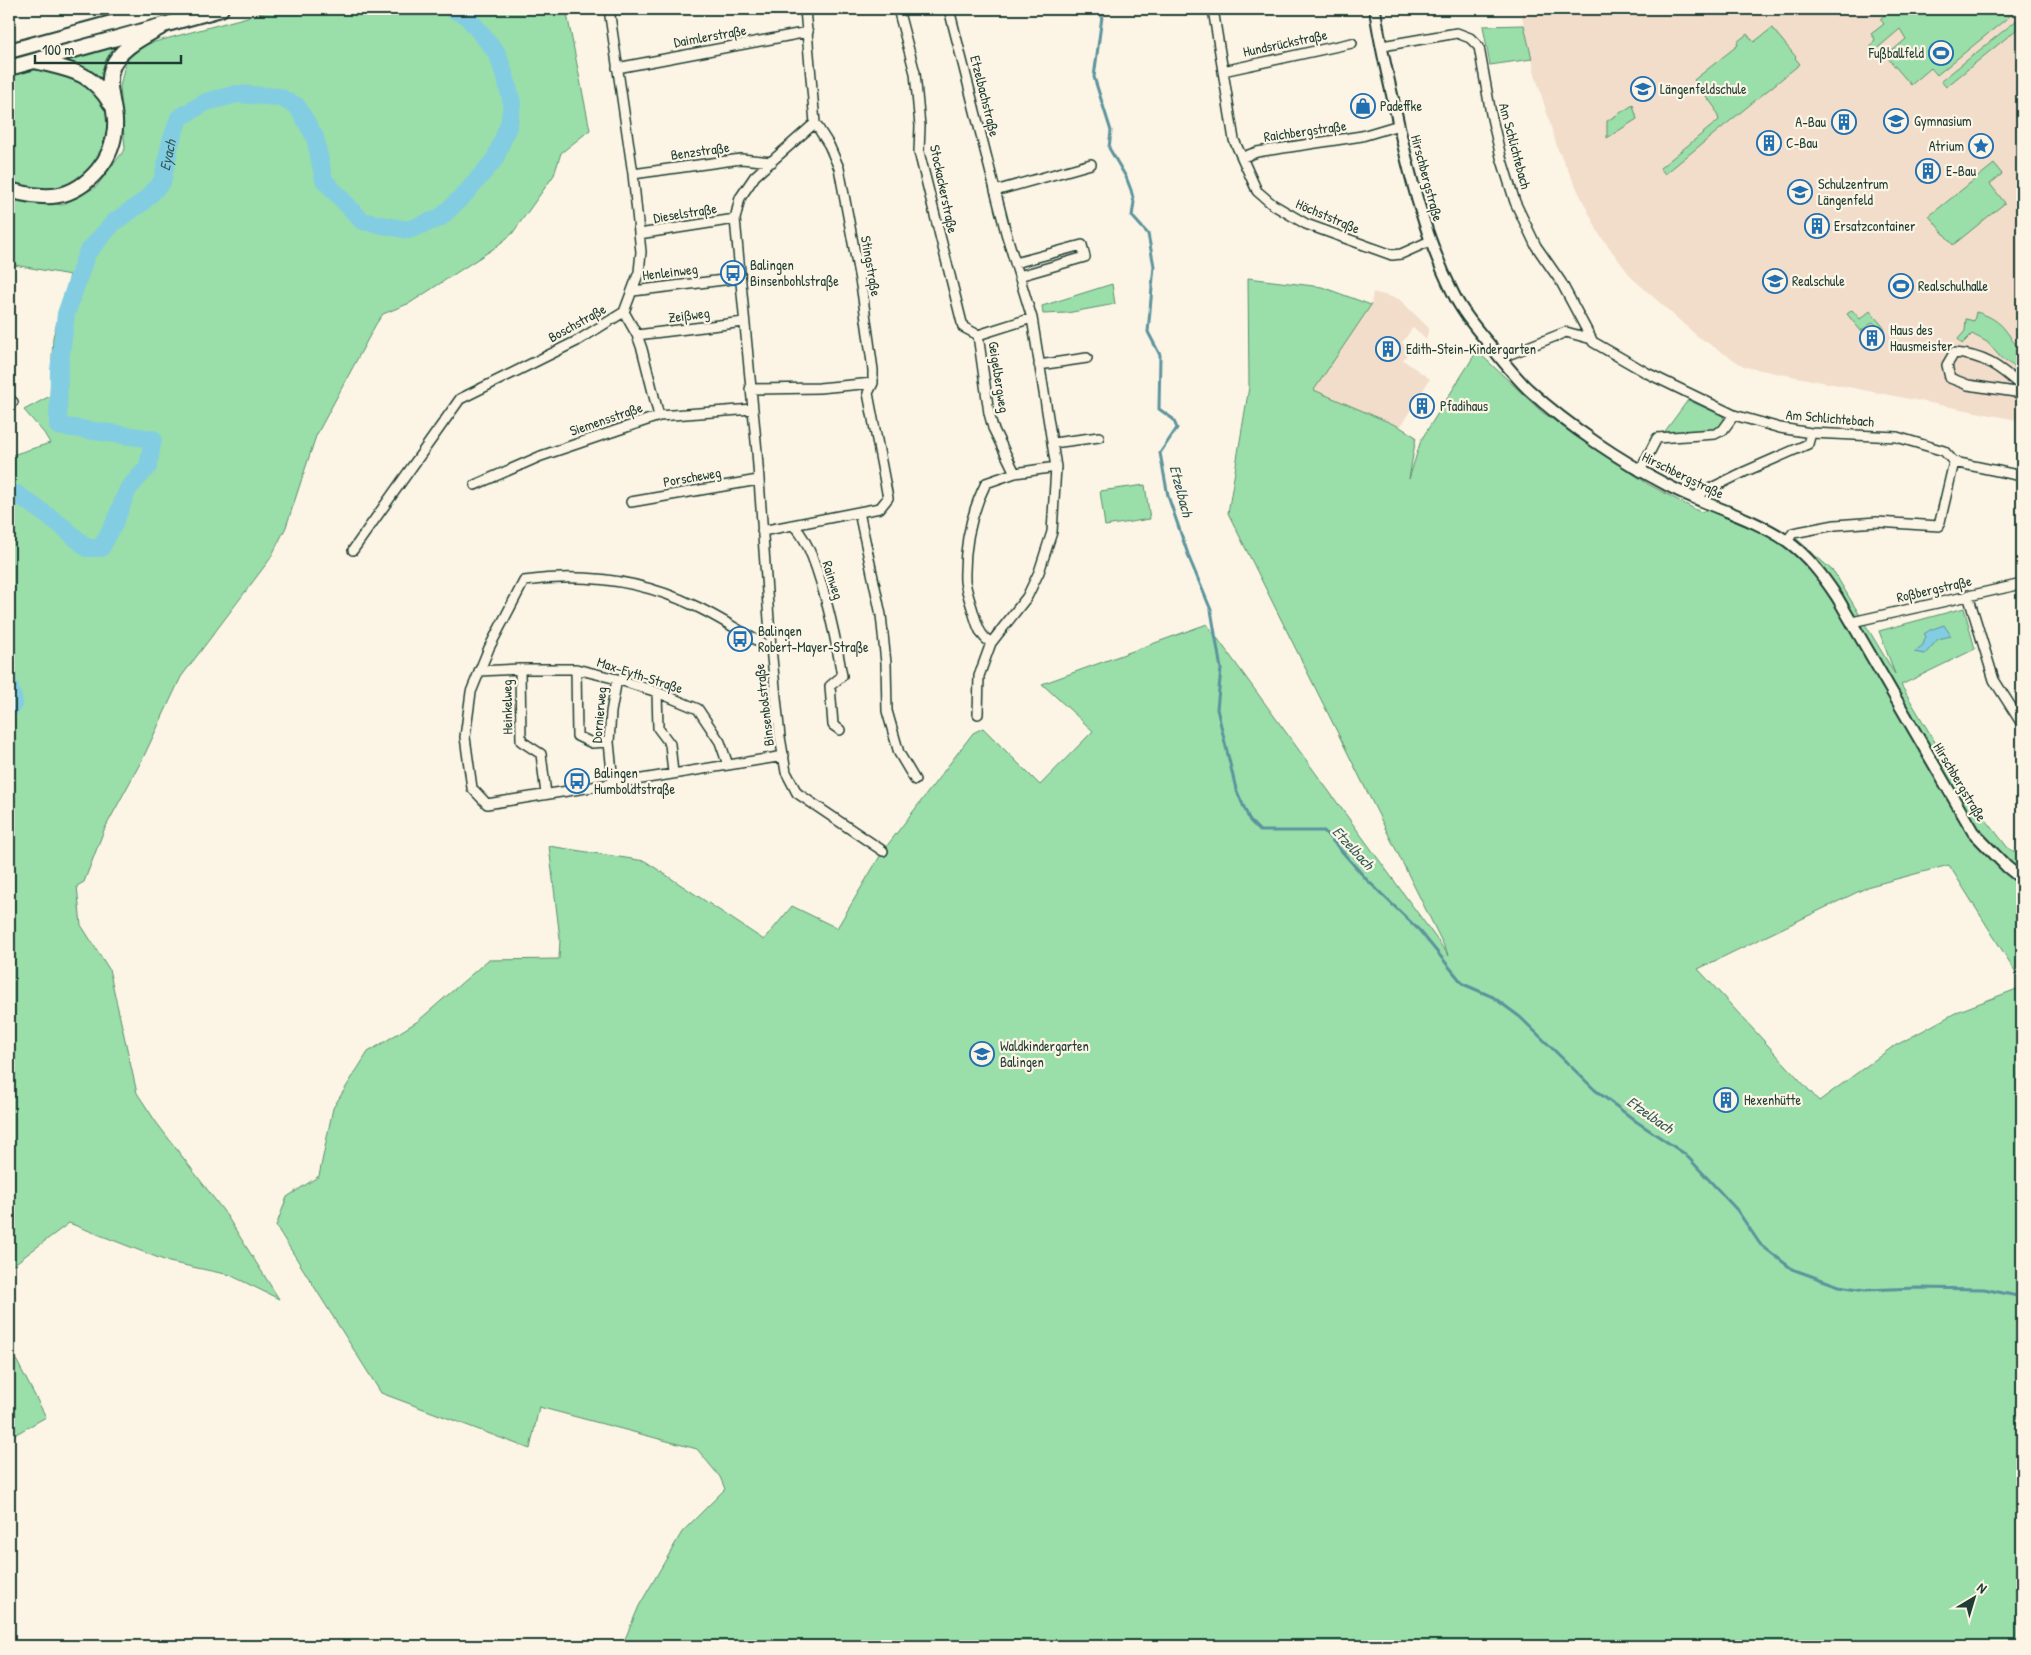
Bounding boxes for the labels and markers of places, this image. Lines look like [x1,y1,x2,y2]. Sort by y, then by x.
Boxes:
sports icon: Fußballfeld [1928,40,1954,66]
place label: Fußballfeld [1868,43,1925,63]
school or university icon: Längenfeldschule [1630,76,1656,102]
place label: Längenfeldschule [1660,79,1747,99]
shop icon: Padeffke [1350,93,1376,119]
place label: Padeffke [1380,96,1422,115]
school or university icon: Gymnasium [1883,108,1909,134]
building icon: A-Bau [1831,109,1857,135]
place label: Gymnasium [1914,111,1972,131]
place label: A-Bau [1795,112,1826,131]
building icon: C-Bau [1756,130,1782,156]
place label: C-Bau [1786,133,1818,152]
place icon: Atrium [1968,133,1994,159]
place label: Atrium [1929,136,1964,155]
building icon: E-Bau [1915,158,1941,184]
place label: E-Bau [1946,161,1976,180]
place label: Schulzentrum Längenfeld [1818,174,1888,210]
school or university icon: Schulzentrum Längenfeld [1787,179,1813,205]
building icon: Ersatzcontainer [1804,213,1830,239]
place label: Ersatzcontainer [1834,216,1916,235]
place label: Balingen Binsenbohlstraße [750,255,839,291]
bus stop icon: Balingen Binsenbohlstraße [720,260,746,286]
school or university icon: Realschule [1762,268,1788,294]
place label: Realschule [1792,271,1845,290]
sports icon: Realschulhalle [1888,273,1914,299]
place label: Realschulhalle [1918,276,1989,295]
place label: Haus des Hausmeister [1890,320,1953,355]
building icon: Haus des Hausmeister [1859,325,1885,351]
building icon: Edith-Stein-Kindergarten [1375,336,1401,362]
place label: Edith-Stein-Kindergarten [1406,339,1536,359]
building icon: Pfadihaus [1409,393,1435,419]
place label: Pfadihaus [1440,396,1488,415]
place label: Balingen Robert-Mayer-Straße [758,621,869,657]
bus stop icon: Balingen Robert-Mayer-Straße [727,626,753,652]
place label: Balingen Humboldtstraße [594,763,676,799]
bus stop icon: Balingen Humboldtstraße [564,768,590,794]
place label: Waldkindergarten Balingen [1000,1036,1089,1072]
school or university icon: Waldkindergarten Balingen [969,1041,995,1067]
building icon: Hexenhütte [1713,1087,1739,1113]
place label: Hexenhütte [1744,1090,1801,1109]

